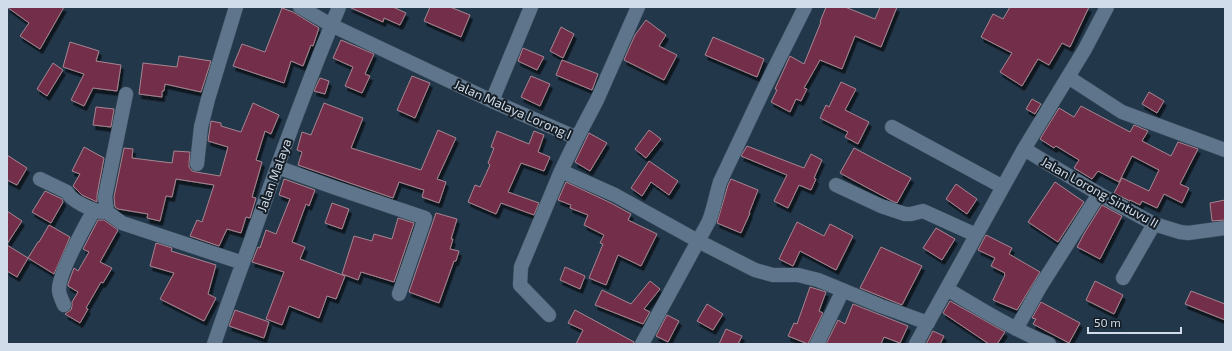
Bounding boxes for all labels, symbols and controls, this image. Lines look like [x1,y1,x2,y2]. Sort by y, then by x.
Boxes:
street label: Jalan Malaya Lorong I [452,76,574,142]
street label: Jalan Malaya [253,136,295,214]
street label: Jalan Lorong Sintuvu II [1039,153,1161,231]
scale bar [1088,309,1181,335]
text: 50 m [1094,315,1121,329]

